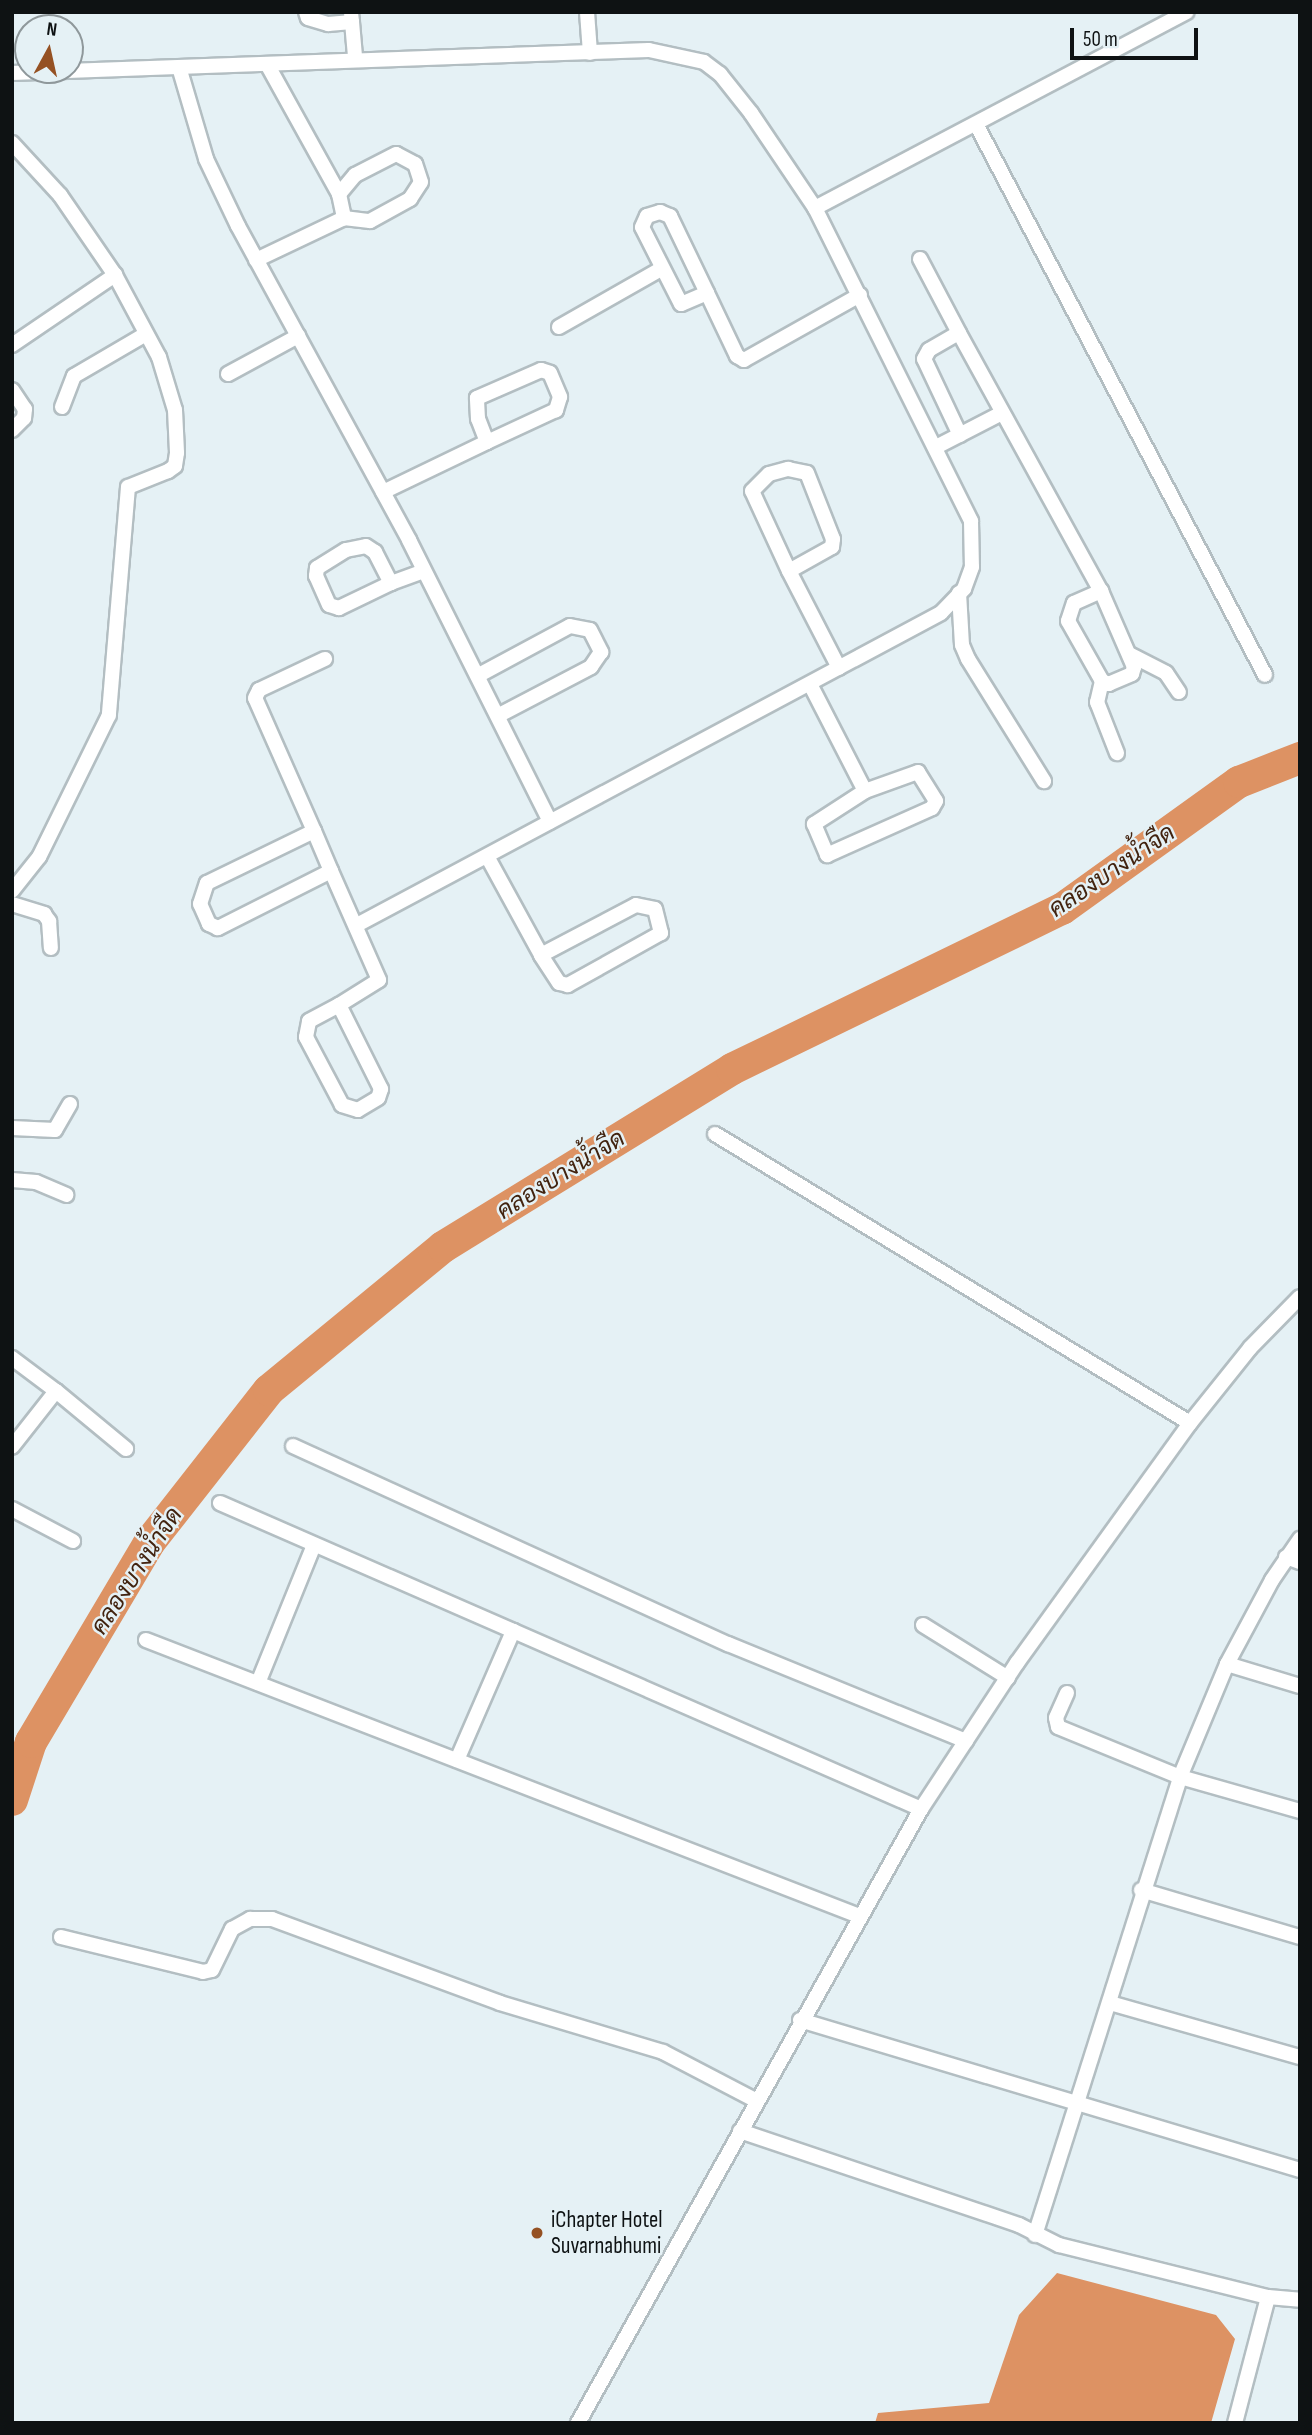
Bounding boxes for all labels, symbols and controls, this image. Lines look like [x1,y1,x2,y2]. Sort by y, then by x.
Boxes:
north arrow [14,14,84,84]
scale bar [1074,14,1202,58]
text: N [45,18,58,42]
text: 50 m [1083,27,1118,52]
water label: คลองบางน้ำจืด [1043,818,1181,924]
water label: คลองบางน้ำจืด [492,1124,630,1226]
water label: คลองบางน้ำจืด [85,1502,189,1640]
place label: iChapter Hotel Suvarnabhumi [551,2206,663,2260]
marker: iChapter Hotel Suvarnabhumi [529,2225,545,2241]

